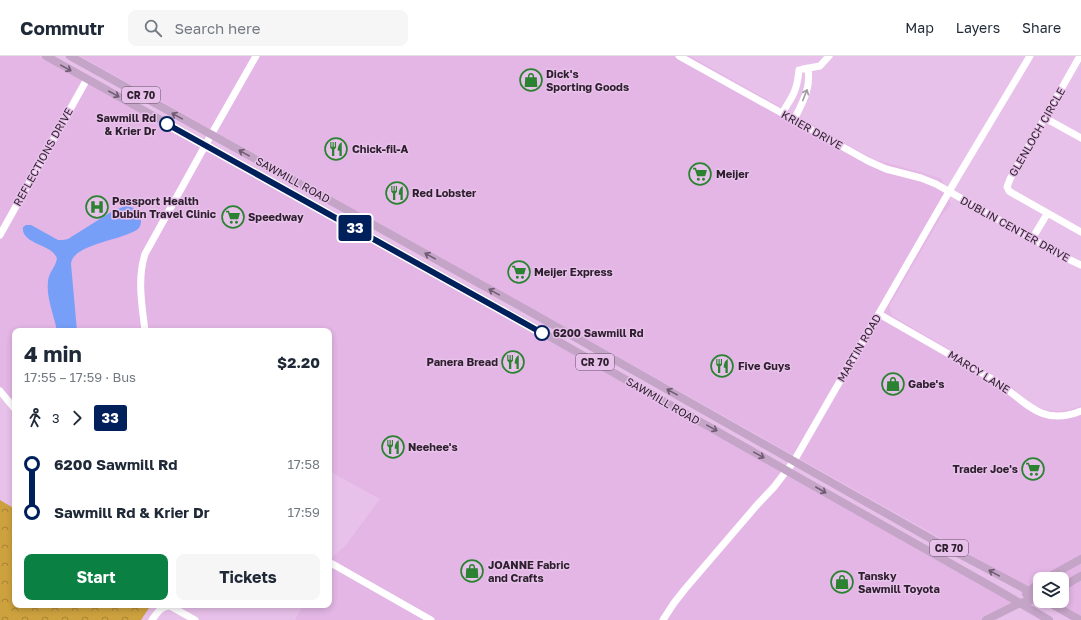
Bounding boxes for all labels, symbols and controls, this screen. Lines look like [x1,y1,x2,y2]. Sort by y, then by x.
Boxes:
search box [128,10,408,46]
text: Commutr [20,16,104,39]
icon: search [142,17,164,39]
text: Search here [174,19,260,37]
text: Map [905,19,934,36]
text: Layers [956,19,1000,36]
text: Share [1022,19,1061,36]
one-way arrow [60,64,72,72]
shop icon: Dick's Sporting Goods [518,67,544,93]
place label: Dick's Sporting Goods [546,67,629,93]
street label: GLENLOCH CIRCLE [1006,85,1067,179]
road number: CR 70 [122,87,160,103]
one-way arrow [802,89,810,101]
one-way arrow [107,90,119,98]
street label: REFLECTIONS DRIVE [10,105,75,208]
street label: KRIER DRIVE [779,107,845,152]
place label: Sawmill Rd & Krier Dr [96,111,157,137]
one-way arrow [171,111,183,119]
marker: Sawmill Rd & Krier Dr [159,116,175,132]
restaurant icon: Chick-fil-A [323,136,349,162]
place label: Chick-fil-A [352,142,409,155]
one-way arrow [238,148,250,156]
street label: SAWMILL ROAD [254,154,333,205]
supermarket icon: Meijer [687,161,713,187]
place label: Meijer [716,167,750,180]
restaurant icon: Red Lobster [384,180,410,206]
place label: Red Lobster [412,186,477,199]
street label: DUBLIN CENTER DRIVE [958,193,1072,264]
hospital icon: Passport Health Dublin Travel Clinic [84,194,110,220]
place label: Passport Health Dublin Travel Clinic [112,194,217,220]
supermarket icon: Speedway [220,204,246,230]
place label: Speedway [248,210,304,223]
line badge: 33 [337,215,373,241]
text: 33 [346,219,364,236]
one-way arrow [424,252,436,260]
supermarket icon: Meijer Express [506,259,532,285]
place label: Meijer Express [534,265,613,278]
one-way arrow [489,288,501,296]
street label: MARTIN ROAD [834,311,883,384]
marker: 6200 Sawmill Rd [534,325,550,341]
place label: 6200 Sawmill Rd [553,326,644,339]
text: 4 min [24,340,82,367]
street label: MARCY LANE [946,347,1013,396]
restaurant icon: Panera Bread [500,349,526,375]
text: $2.20 [277,353,320,371]
restaurant icon: Five Guys [709,353,735,379]
road number: CR 70 [576,354,614,370]
place label: Panera Bread [426,355,498,368]
place label: Five Guys [738,359,790,372]
text: 17:55 – 17:59 · Bus [24,369,136,385]
shop icon: Gabe's [880,371,906,397]
street label: SAWMILL ROAD [624,374,703,427]
place label: Gabe's [908,377,944,390]
one-way arrow [666,388,678,396]
icon: walk [24,407,46,429]
icon: forward [66,407,88,429]
text: 33 [102,409,119,426]
text: 3 [52,410,60,426]
one-way arrow [706,425,718,433]
restaurant icon: Neehee's [380,434,406,460]
place label: Neehee's [408,440,458,453]
one-way arrow [753,452,765,459]
text: 6200 Sawmill Rd [54,455,177,473]
text: 17:58 [287,456,320,472]
supermarket icon: Trader Joe's [1020,456,1046,482]
place label: Trader Joe's [952,462,1018,475]
one-way arrow [815,486,827,494]
text: Sawmill Rd & Krier Dr [54,503,210,521]
text: 17:59 [287,504,320,520]
road number: CR 70 [930,540,968,556]
button: Start [24,554,168,600]
button: Tickets [176,554,320,600]
shop icon: JOANNE Fabric and Crafts [459,558,485,584]
place label: JOANNE Fabric and Crafts [488,558,570,584]
one-way arrow [989,568,1001,576]
shop icon: Tansky Sawmill Toyota [829,569,855,595]
place label: Tansky Sawmill Toyota [858,569,940,595]
map controls [1033,572,1069,608]
button: layers [1033,572,1069,608]

